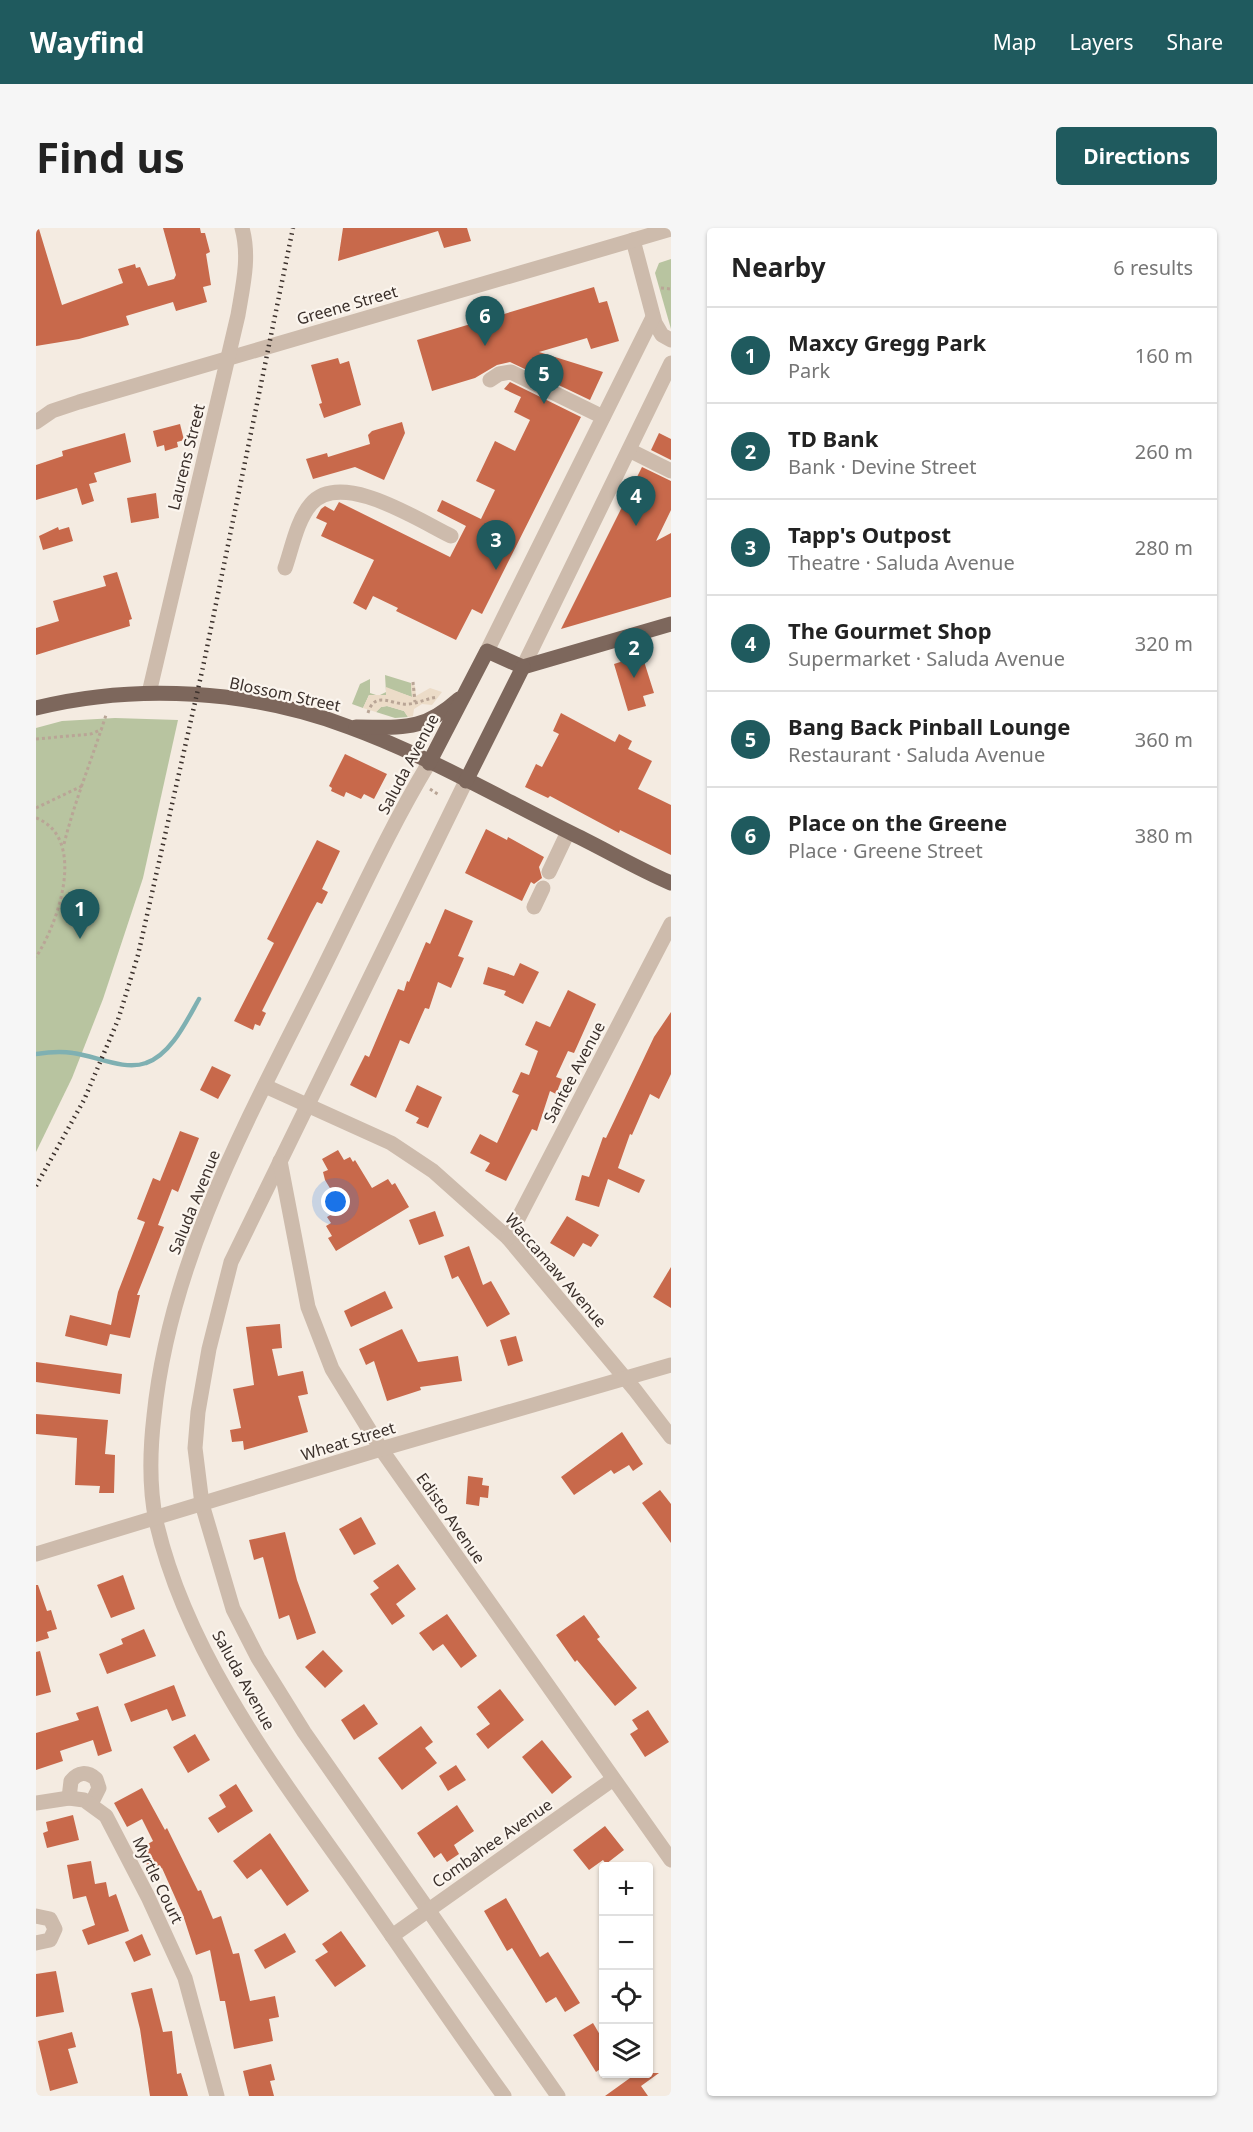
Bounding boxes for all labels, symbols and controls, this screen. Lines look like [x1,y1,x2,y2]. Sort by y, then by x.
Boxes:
text: Wayfind [30,23,144,61]
text: Map [993,28,1037,56]
text: Layers [1070,28,1134,56]
text: Share [1167,28,1223,56]
button: Directions [1056,127,1217,185]
text: Find us [36,128,185,185]
text: Nearby [731,249,826,285]
text: 6 results [1113,254,1193,281]
street label: Greene Street [294,280,400,330]
pin: 6 [466,296,504,346]
text: Maxcy Gregg Park [788,327,986,357]
text: 1 [745,342,756,369]
text: 160 m [1135,342,1193,369]
pin: 5 [524,354,564,404]
text: Park [788,357,830,384]
street label: Laurens Street [162,401,210,513]
text: TD Bank [788,423,878,453]
text: 2 [745,438,756,465]
text: 260 m [1135,438,1193,465]
text: Bank · Devine Street [788,453,977,480]
pin: 4 [616,476,656,526]
text: Tapp's Outpost [788,519,951,549]
pin: 3 [476,520,516,570]
text: 3 [745,534,756,561]
text: 280 m [1135,534,1193,561]
text: Theatre · Saluda Avenue [788,549,1015,576]
text: The Gourmet Shop [788,615,992,645]
pin: 2 [614,628,654,678]
text: 4 [745,630,756,657]
text: 320 m [1135,630,1193,657]
text: Supermarket · Saluda Avenue [788,645,1065,672]
street label: Blossom Street [227,671,343,717]
street label: Saluda Avenue [372,710,444,818]
text: Bang Back Pinball Lounge [788,711,1070,741]
text: 5 [745,726,756,753]
text: 360 m [1135,726,1193,753]
text: Restaurant · Saluda Avenue [788,741,1045,768]
text: Place on the Greene [788,807,1007,837]
text: 6 [745,822,756,849]
text: 380 m [1135,822,1193,849]
text: Place · Greene Street [788,837,983,864]
pin: 1 [60,890,99,939]
street label: Santee Avenue [538,1017,610,1127]
street label: Saluda Avenue [163,1146,225,1258]
your location [321,1187,350,1216]
street label: Waccamaw Avenue [500,1208,612,1332]
street label: Wheat Street [298,1416,398,1466]
street label: Edisto Avenue [411,1468,491,1568]
street label: Saluda Avenue [207,1626,281,1734]
street label: Combahee Avenue [428,1793,556,1893]
street label: Myrtle Court [127,1833,189,1927]
map controls [599,1862,653,2078]
button: + [599,1862,653,1916]
button: − [599,1916,653,1970]
button: locate [599,1970,653,2024]
button: layers [599,2024,653,2078]

